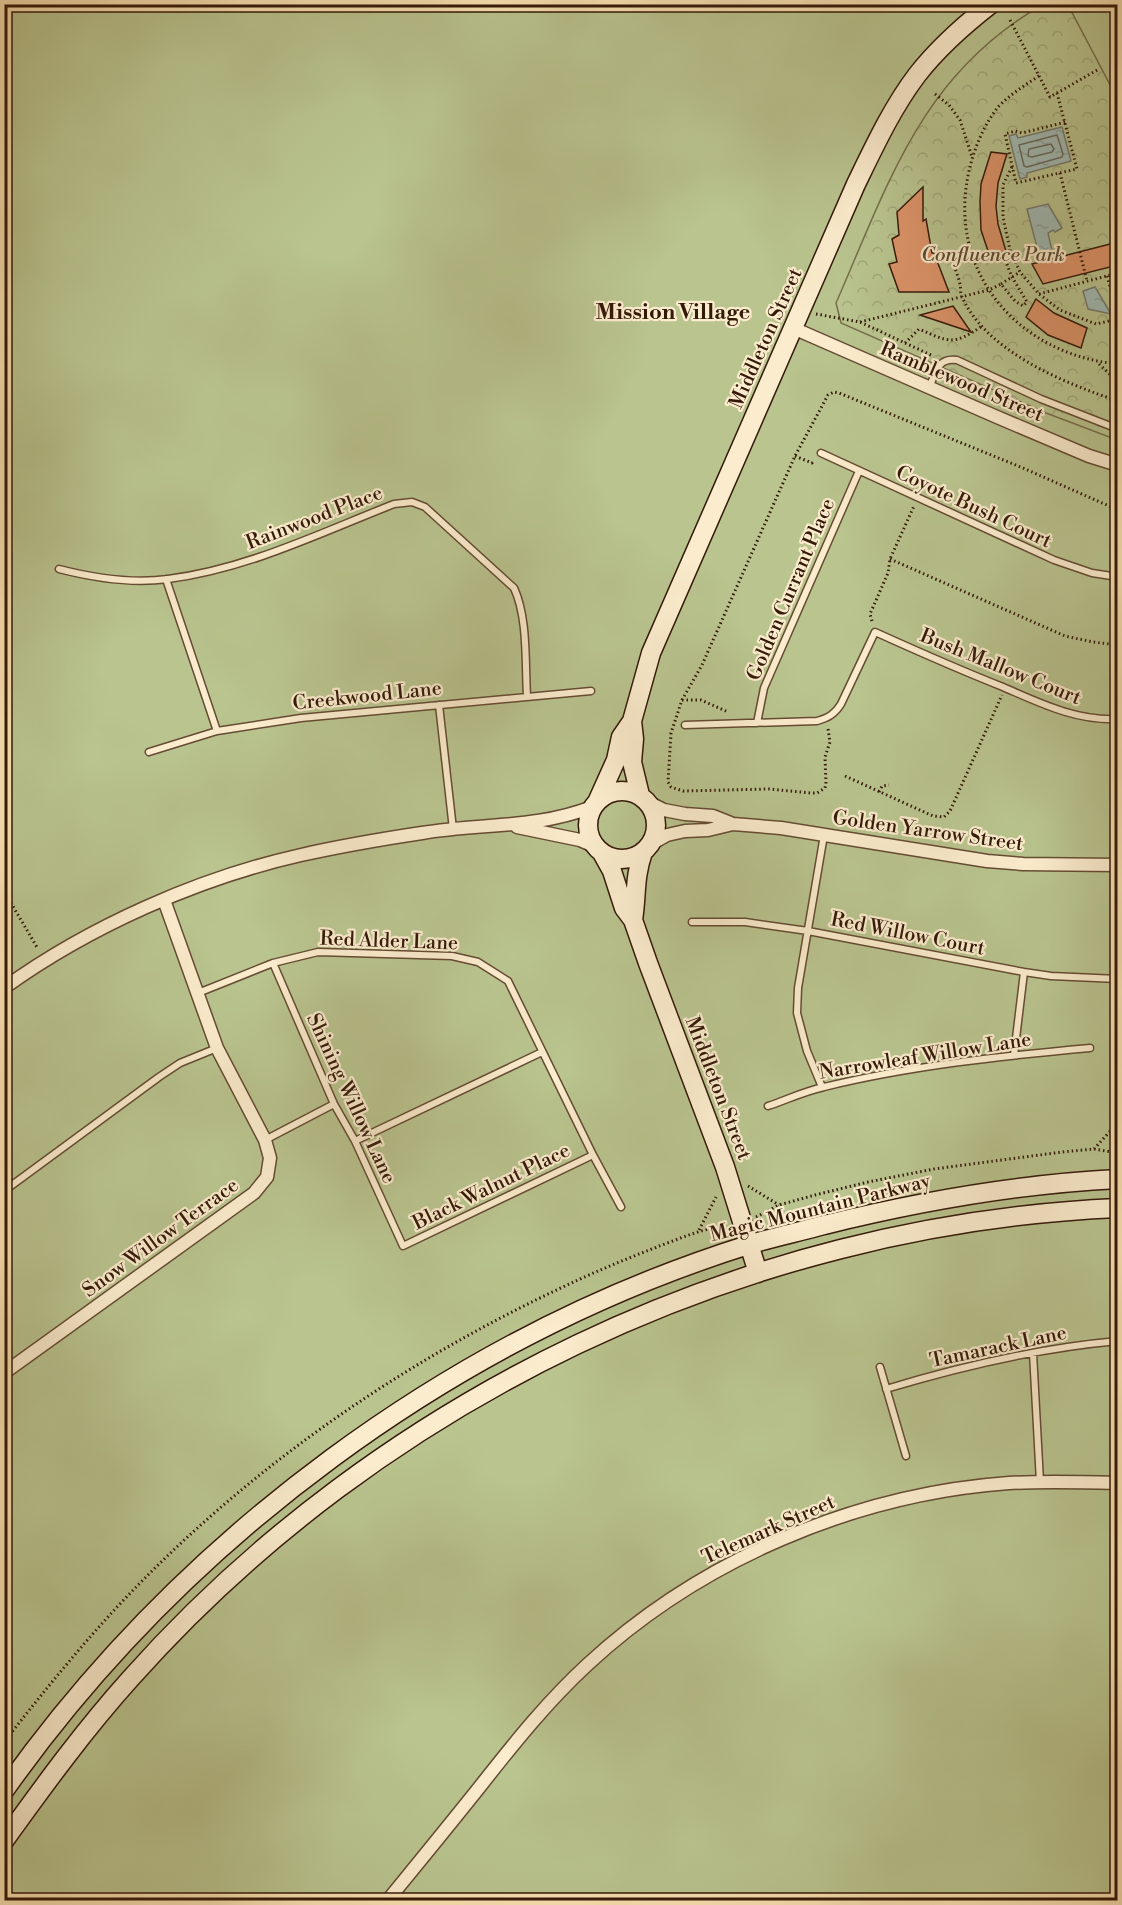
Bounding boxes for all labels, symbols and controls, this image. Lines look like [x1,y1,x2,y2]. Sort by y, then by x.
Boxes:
park label: Confluence Park [921,243,1065,268]
street label: Middleton Street [724,264,809,413]
district label: Mission Village [596,299,751,326]
street label: Ramblewood Street [876,337,1047,428]
street label: Coyote Bush Court [891,460,1055,554]
street label: Rainwood Place [243,481,386,556]
street label: Golden Currant Place [742,495,841,684]
street label: Bush Mallow Court [915,623,1085,711]
street label: Creekwood Lane [291,676,443,717]
street label: Golden Yarrow Street [831,806,1025,857]
street label: Red Willow Court [829,907,987,962]
street label: Red Alder Lane [319,927,459,956]
street label: Shining Willow Lane [300,1010,401,1188]
street label: Middleton Street [679,1013,756,1164]
street label: Narrowleaf Willow Lane [817,1027,1033,1086]
street label: Black Walnut Place [408,1138,574,1237]
street label: Magic Mountain Parkway [707,1169,934,1248]
street label: Snow Willow Terrace [78,1173,244,1303]
street label: Tamarack Lane [928,1321,1069,1374]
street label: Telemark Street [698,1490,839,1571]

